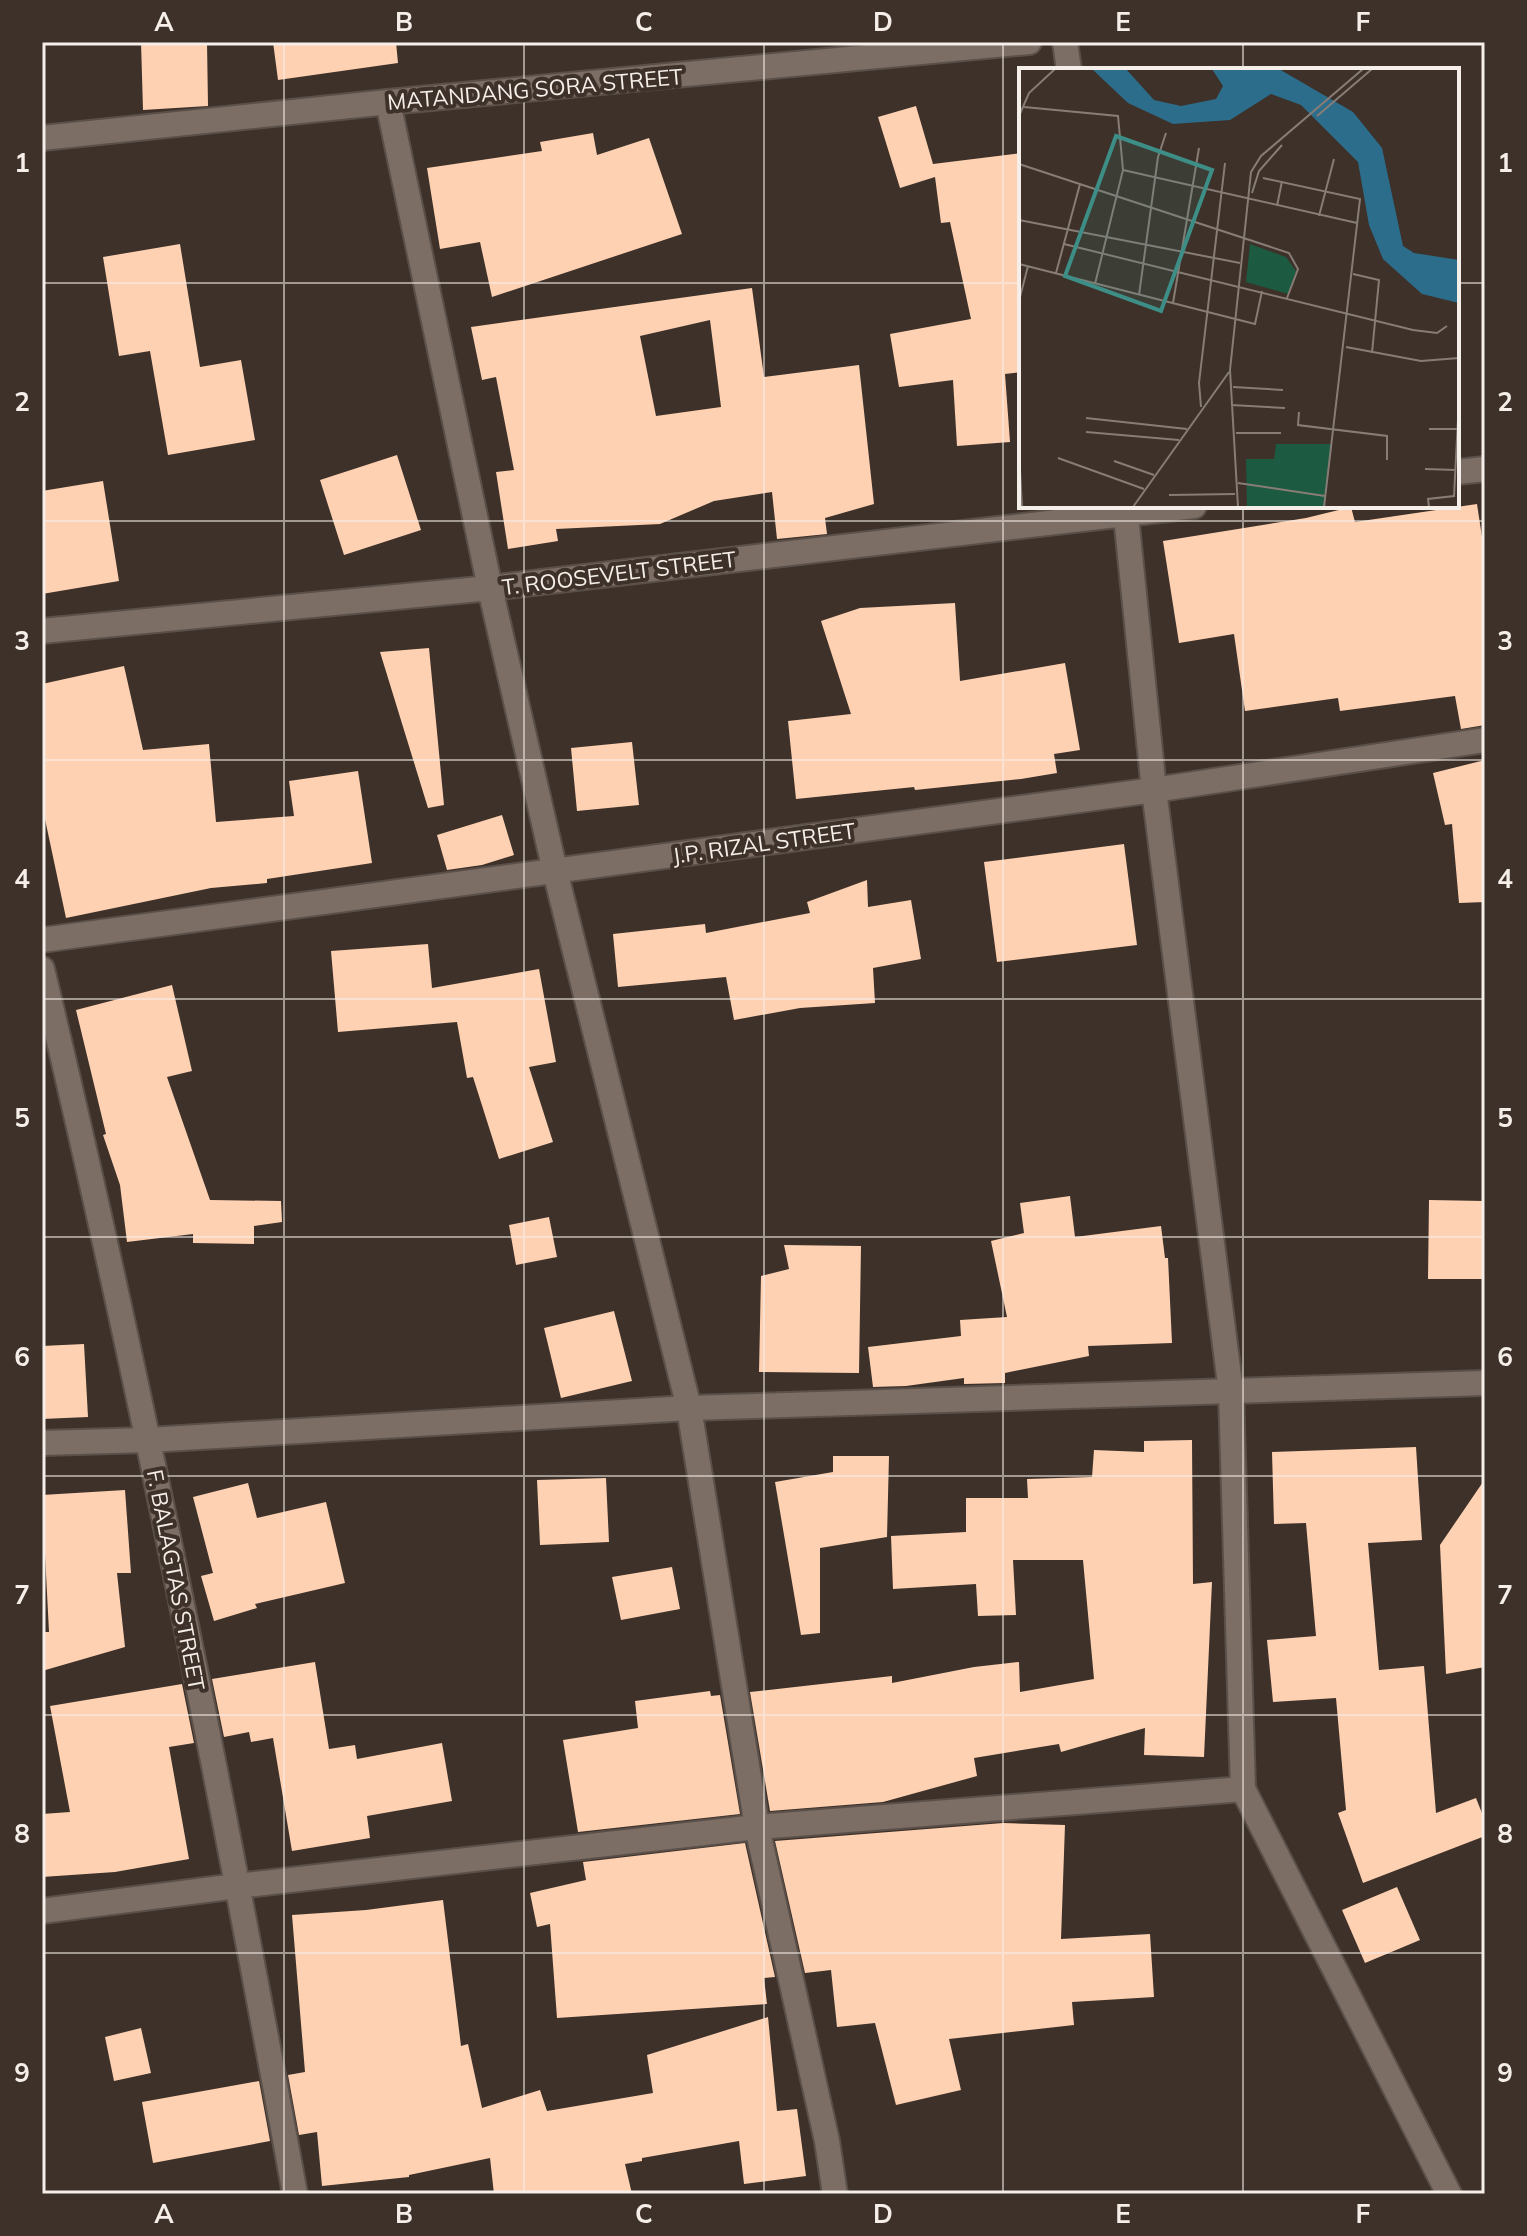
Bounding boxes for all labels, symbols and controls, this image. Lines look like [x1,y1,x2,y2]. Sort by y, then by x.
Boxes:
text: A [154,5,174,38]
text: B [395,5,413,38]
text: C [635,5,653,38]
text: D [873,5,893,38]
text: E [1115,5,1131,38]
text: F [1356,5,1371,38]
street label: MATANDANG SORA STREET [386,62,684,116]
inset map [1019,68,1459,508]
text: 1 [14,146,30,179]
text: 1 [1497,146,1513,179]
text: 2 [14,385,30,418]
text: 2 [1497,385,1513,418]
street label: T. ROOSEVELT STREET [500,545,738,601]
text: 3 [14,624,30,657]
text: 3 [1497,624,1513,657]
street label: J.P. RIZAL STREET [671,816,857,870]
text: 4 [14,862,30,895]
text: 4 [1497,862,1513,895]
text: 5 [14,1101,30,1134]
text: 5 [1497,1101,1513,1134]
text: 6 [14,1340,30,1373]
text: 6 [1497,1340,1513,1373]
street label: F. BALAGTAS STREET [141,1467,211,1693]
text: 7 [14,1578,30,1611]
text: 7 [1497,1578,1513,1611]
text: 8 [14,1817,30,1850]
text: 8 [1497,1817,1513,1850]
text: 9 [14,2056,30,2089]
text: 9 [1497,2056,1513,2089]
text: A [154,2197,174,2230]
text: B [395,2197,413,2230]
text: C [635,2197,653,2230]
text: D [873,2197,893,2230]
text: E [1115,2197,1131,2230]
text: F [1356,2197,1371,2230]

